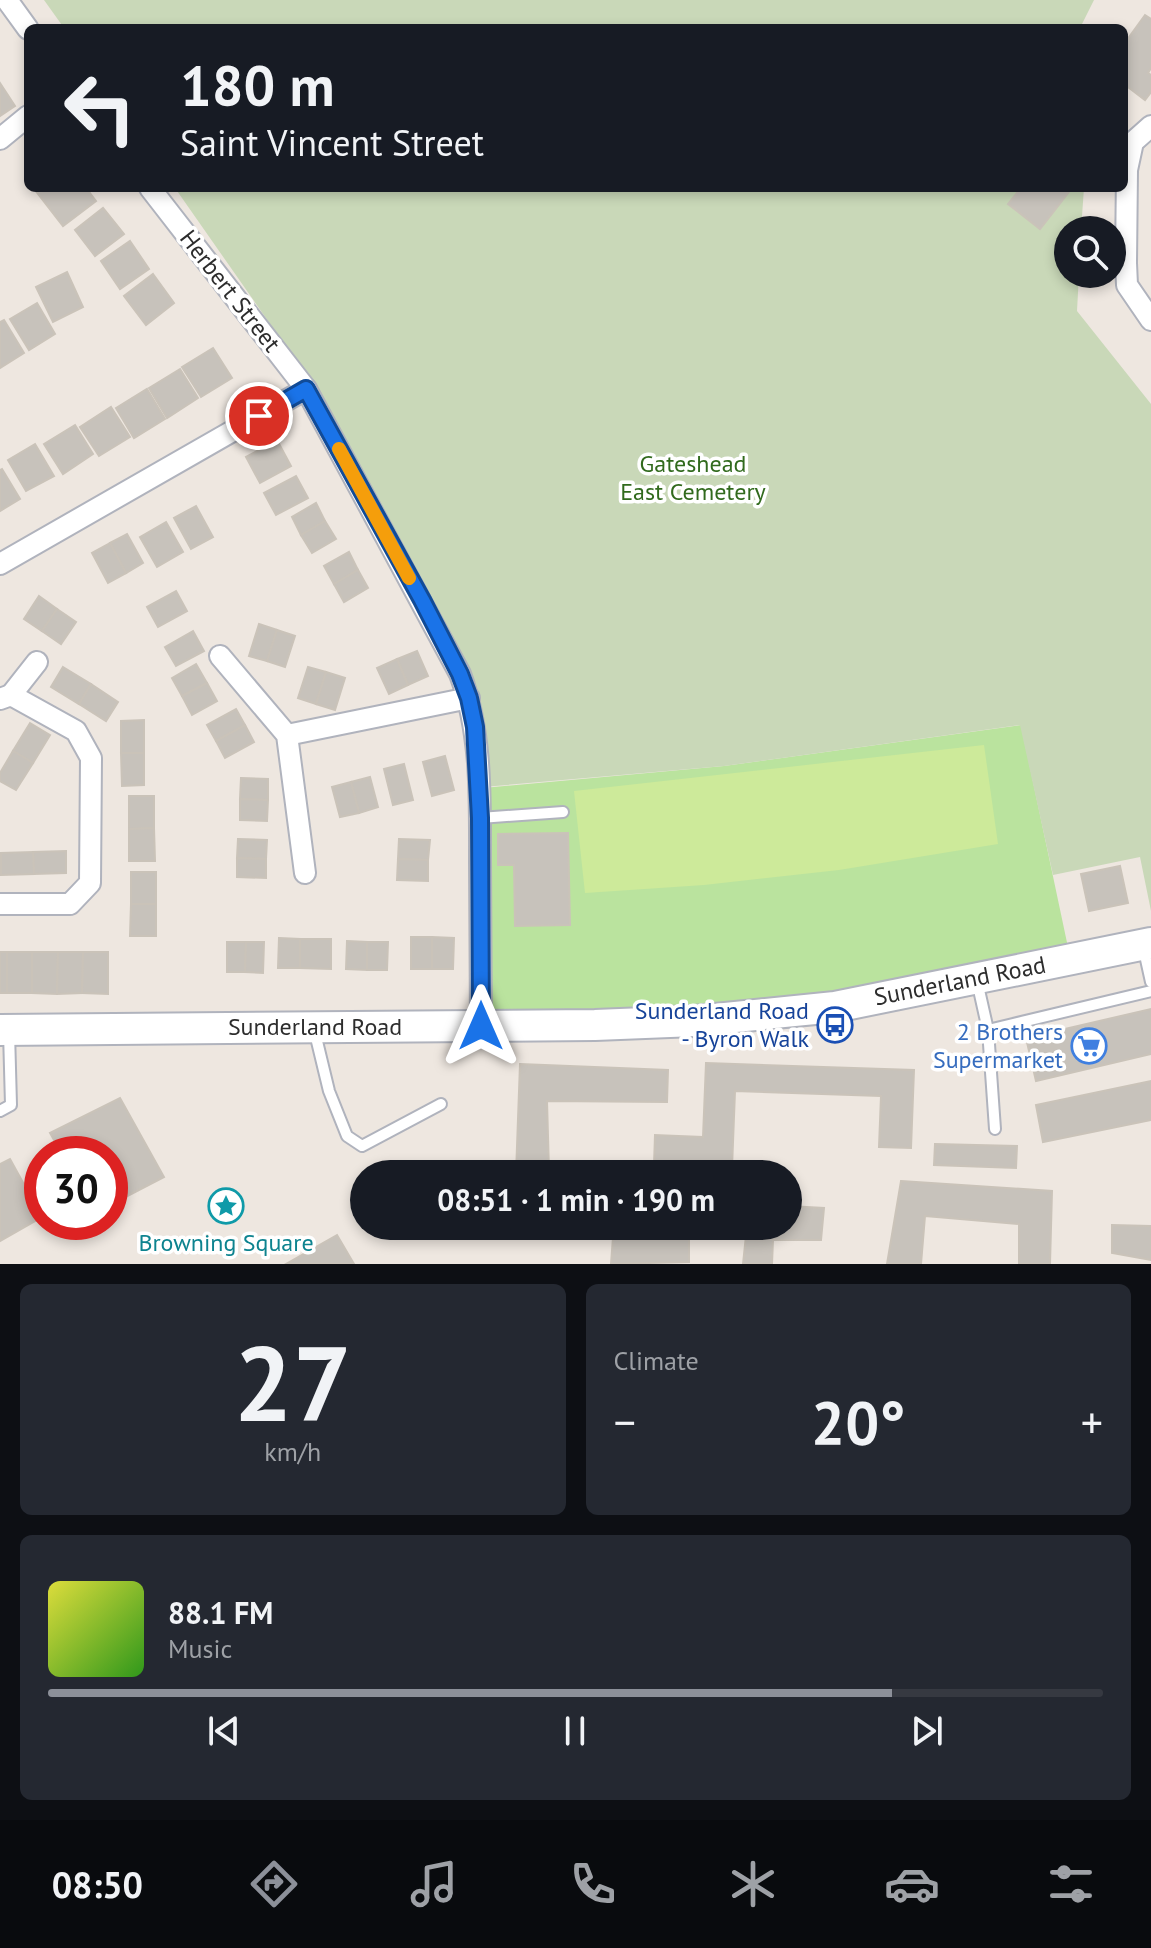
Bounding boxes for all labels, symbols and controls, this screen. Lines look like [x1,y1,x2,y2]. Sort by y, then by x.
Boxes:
text: 180 m [180,49,335,121]
icon: left [48,56,152,160]
text: Saint Vincent Street [180,119,484,166]
map controls [1054,216,1126,288]
button: search [1054,216,1126,288]
street label: Herbert Street [173,223,288,358]
pin [225,382,293,450]
icon: arrive [237,394,281,438]
park label: Gateshead East Cemetery [620,448,766,507]
street label: Sunderland Road [871,949,1048,1012]
position arrow [439,984,523,1068]
place label: Sunderland Road - Byron Walk [635,995,809,1054]
bus stop icon: Sunderland Road - Byron Walk [816,1006,854,1044]
street label: Sunderland Road [228,1011,402,1042]
place label: 2 Brothers Supermarket [933,1016,1063,1075]
supermarket icon: 2 Brothers Supermarket [1070,1027,1108,1065]
speed limit sign: 30 [24,1136,128,1240]
text: 08:51 · 1 min · 190 m [437,1180,715,1219]
place icon: Browning Square [207,1187,245,1225]
place label: Browning Square [138,1227,314,1258]
text: 27 [234,1315,352,1450]
text: Climate [614,1344,699,1377]
text: 20° [811,1383,905,1461]
text: − [614,1393,636,1450]
text: + [1081,1393,1103,1450]
text: km/h [264,1435,321,1468]
text: 88.1 FM [168,1593,273,1632]
text: Music [168,1632,232,1665]
icon: previous [202,1709,246,1753]
icon: pause [553,1709,597,1753]
icon: next [905,1709,949,1753]
icon: directions [246,1856,302,1912]
icon: music [406,1856,462,1912]
icon: phone [565,1856,621,1912]
icon: climate [725,1856,781,1912]
icon: car [884,1856,940,1912]
icon: filters [1043,1856,1099,1912]
text: 08:50 [52,1861,143,1908]

